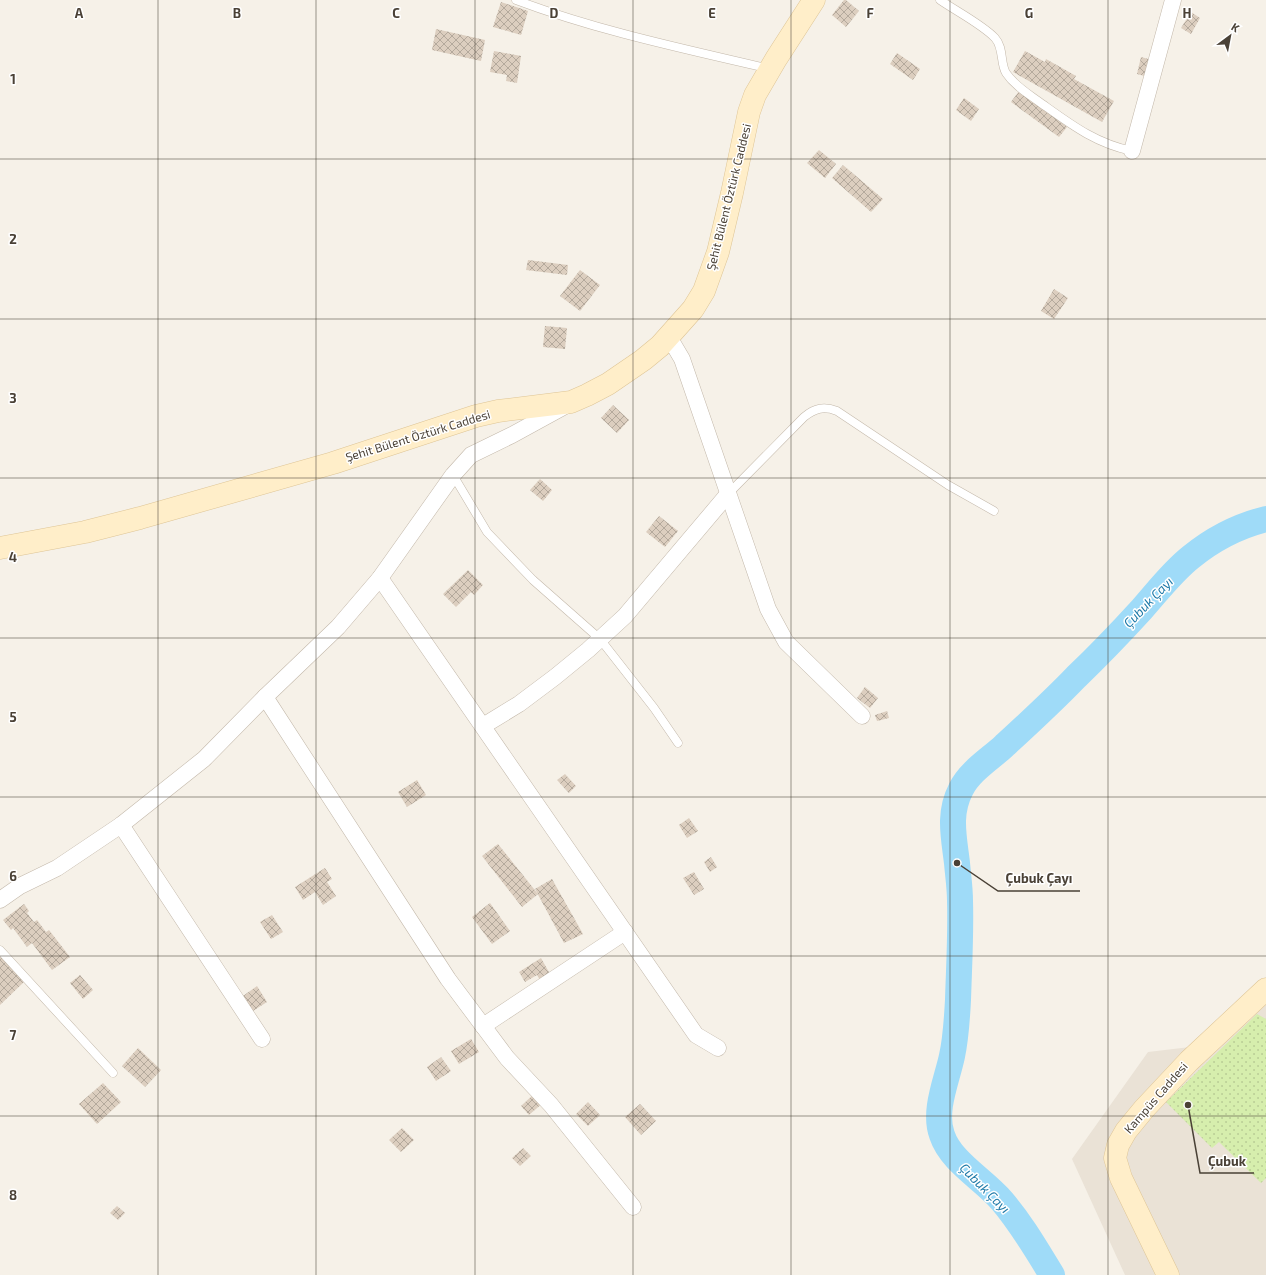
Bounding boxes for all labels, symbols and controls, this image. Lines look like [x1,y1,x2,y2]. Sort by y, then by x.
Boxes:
text: A [75,5,84,21]
text: B [233,5,241,21]
text: C [392,5,400,21]
text: D [550,5,559,21]
text: E [708,5,716,21]
text: F [866,5,874,21]
text: G [1025,5,1033,21]
text: H [1183,5,1192,21]
north arrow [1210,16,1250,56]
text: K [1229,20,1242,34]
text: 1 [10,71,16,87]
street label: Şehit Bülent Öztürk Caddesi [703,122,755,272]
text: 2 [9,231,17,247]
text: 3 [9,390,17,406]
street label: Şehit Bülent Öztürk Caddesi [344,406,492,466]
text: 4 [9,549,17,565]
water label: Çubuk Çayı [1120,573,1177,631]
text: 5 [9,709,17,725]
callout: Çubuk Çayı [998,866,1080,891]
text: 6 [9,868,17,884]
text: Çubuk Çayı [1006,870,1072,887]
text: 7 [10,1027,17,1043]
street label: Kampüs Caddesi [1121,1059,1190,1136]
callout: Çubuk [1200,1148,1254,1173]
text: Çubuk [1208,1153,1247,1170]
water label: Çubuk Çayı [956,1160,1013,1217]
text: 8 [9,1187,17,1203]

